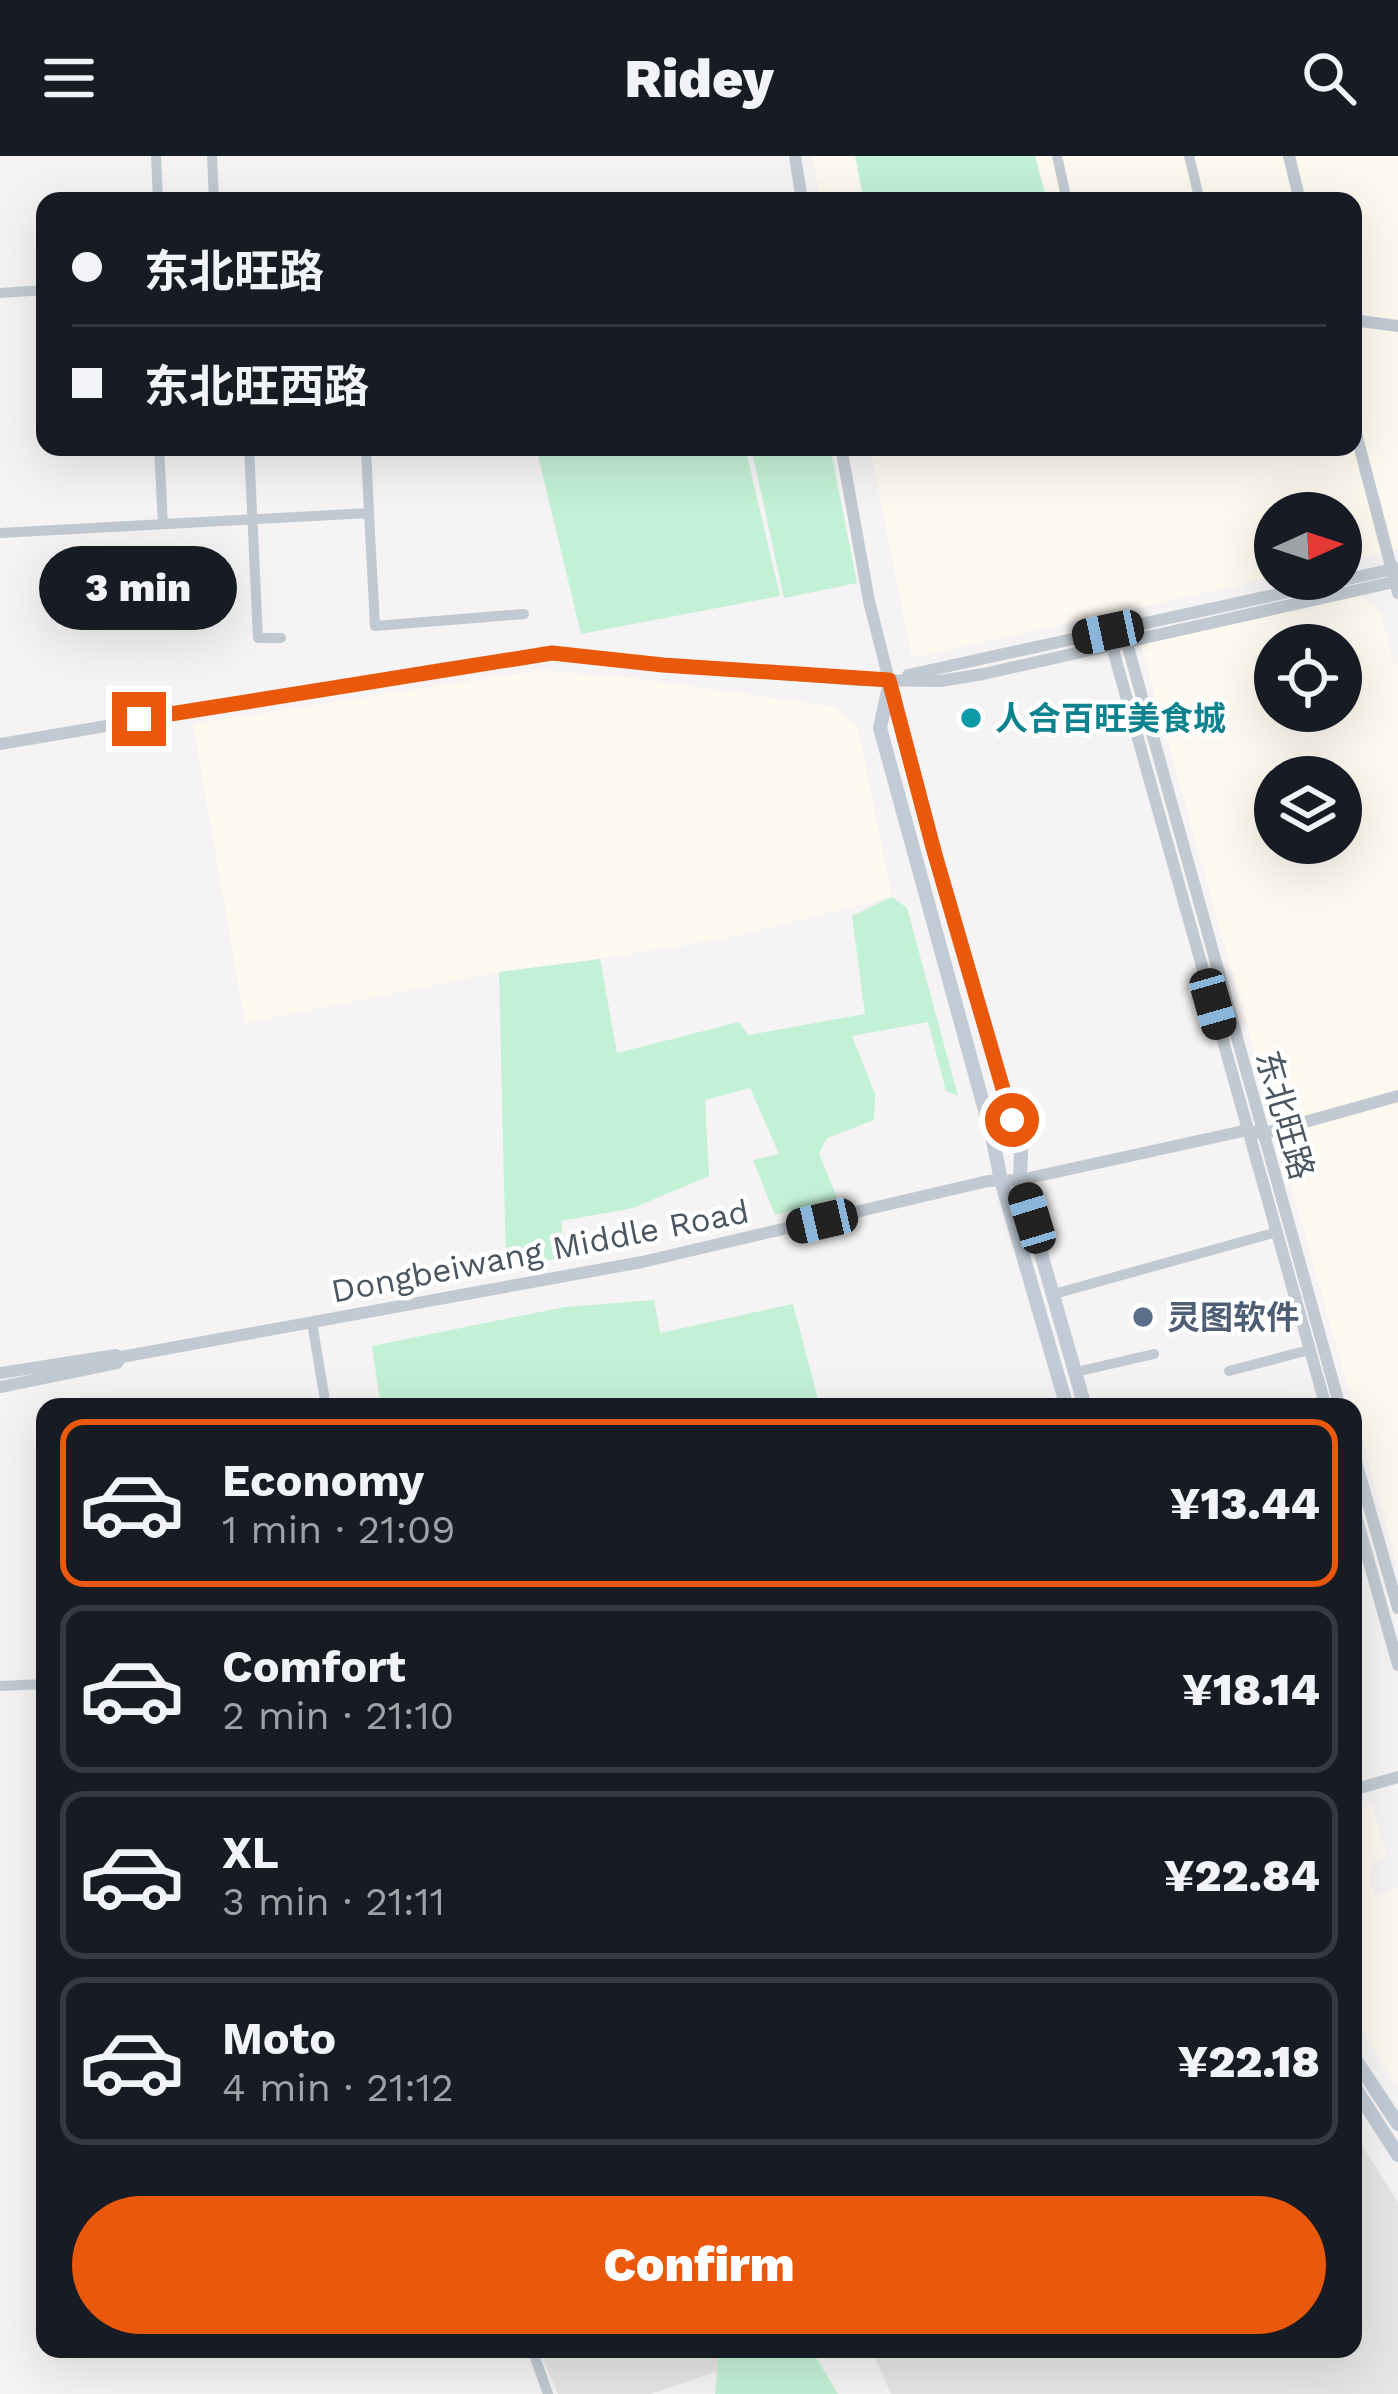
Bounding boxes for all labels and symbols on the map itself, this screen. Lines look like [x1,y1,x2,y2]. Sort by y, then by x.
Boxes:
north arrow [1254,492,1362,600]
callout: 3 min [40,545,238,629]
car [1069,607,1147,657]
route end [112,692,166,746]
place label: 人合百旺美食城 [995,699,1226,738]
marker: 人合百旺美食城 [958,705,984,731]
car [1186,964,1240,1044]
street label: 东北旺路 [1248,1046,1322,1184]
route start [985,1093,1039,1147]
car [1004,1178,1060,1258]
street label: Dongbeiwang Middle Road [328,1191,752,1311]
car [783,1195,861,1247]
place label: 灵图软件 [1167,1298,1299,1337]
marker: 灵图软件 [1130,1304,1156,1330]

